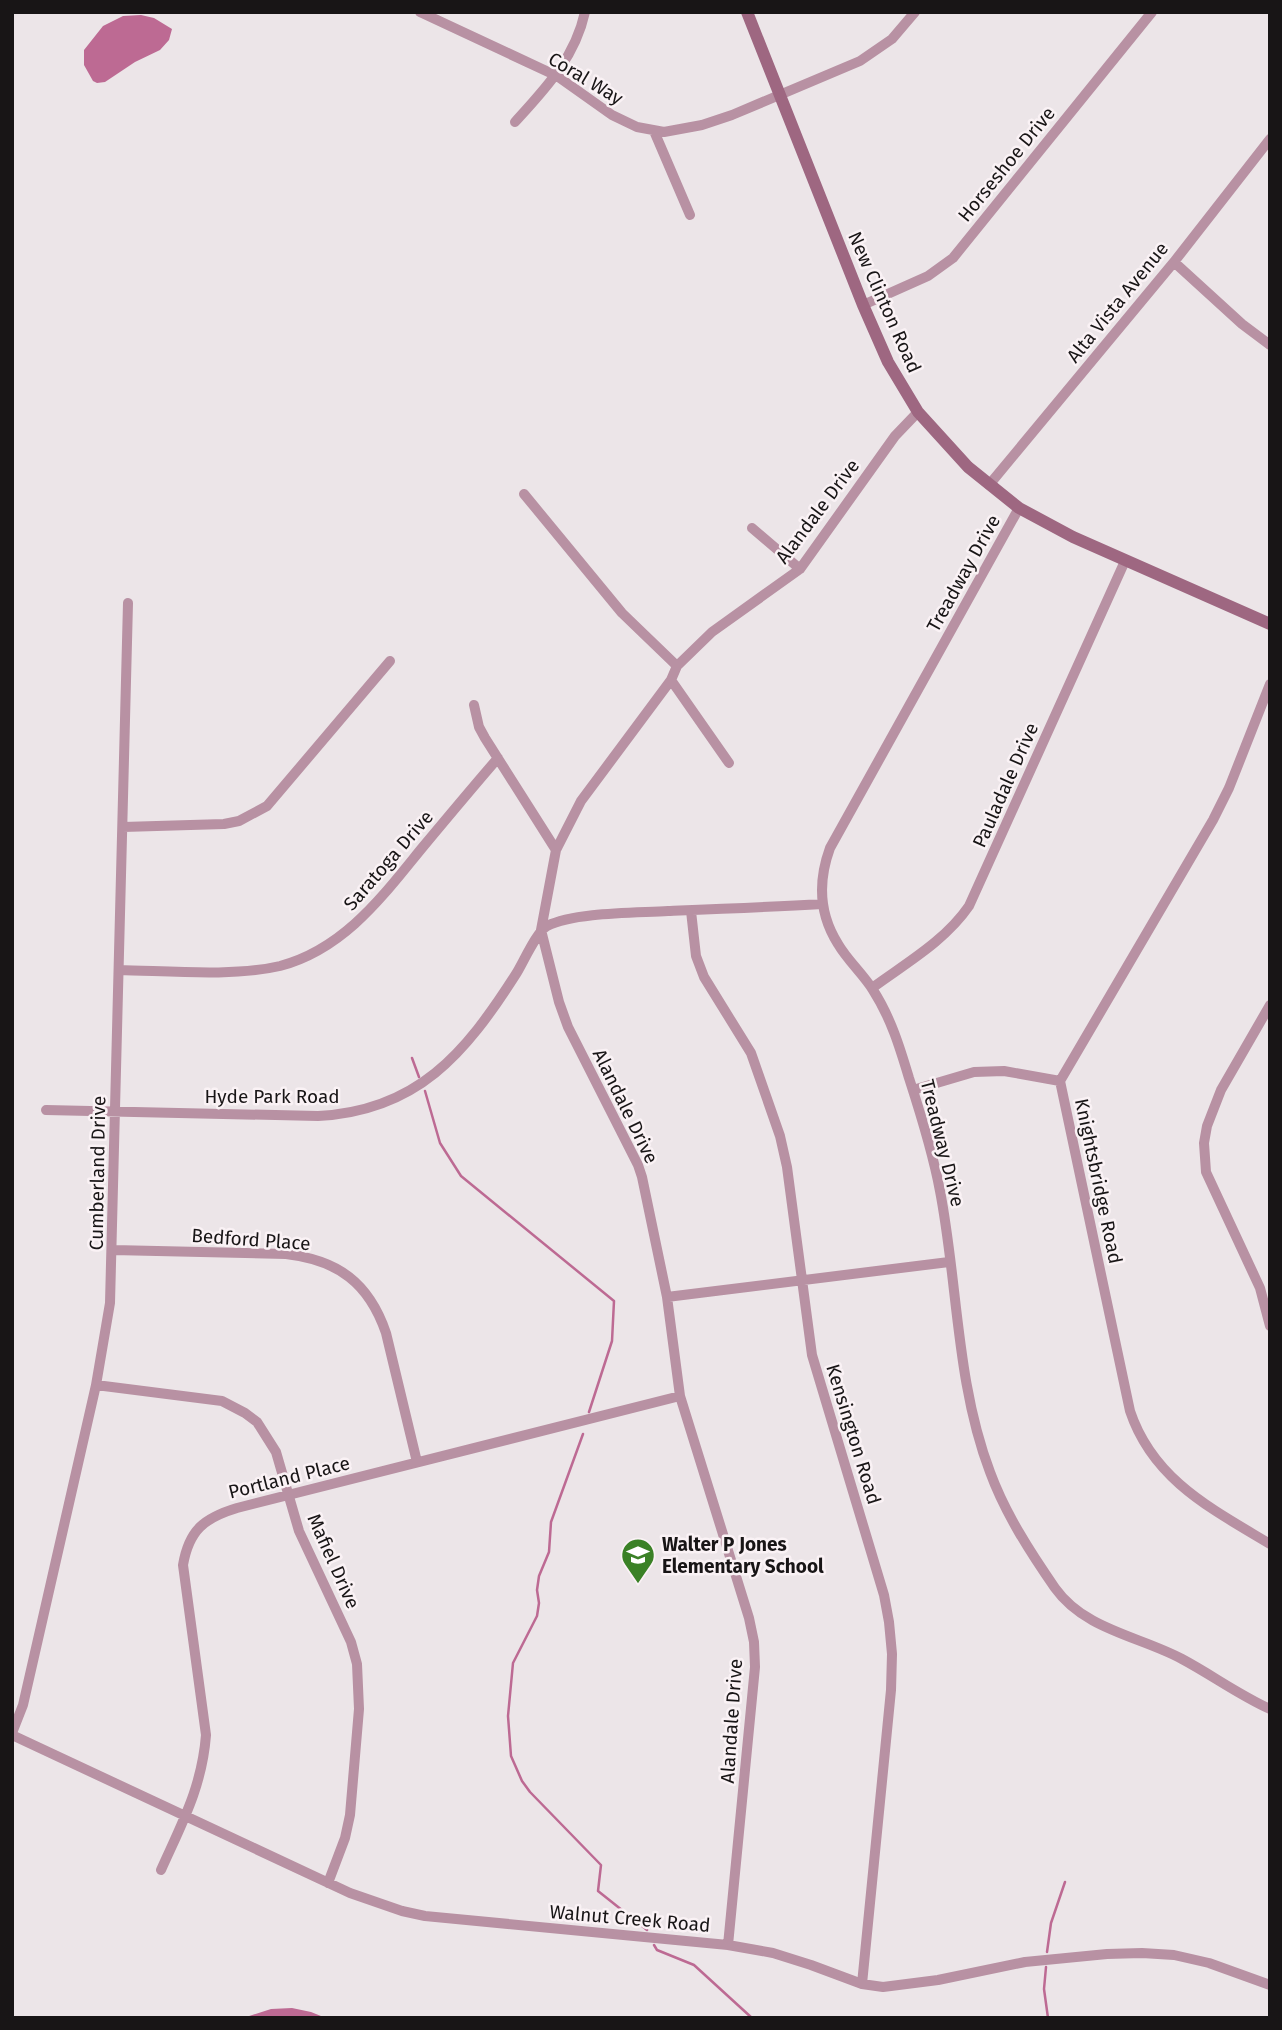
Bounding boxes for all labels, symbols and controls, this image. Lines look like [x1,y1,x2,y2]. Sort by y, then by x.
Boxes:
street label: Coral Way [544,47,628,110]
street label: Horseshoe Drive [953,102,1060,226]
street label: New Clinton Road [843,228,926,376]
street label: Alta Vista Avenue [1062,237,1173,367]
street label: Alandale Drive [771,455,864,568]
street label: Treadway Drive [922,511,1005,636]
street label: Pauladale Drive [968,719,1043,851]
street label: Saratoga Drive [339,806,438,915]
street label: Alandale Drive [588,1045,663,1167]
street label: Treadway Drive [916,1077,969,1209]
street label: Hyde Park Road [204,1085,340,1108]
street label: Cumberland Drive [85,1096,110,1250]
street label: Knightsbridge Road [1070,1096,1127,1266]
street label: Bedford Place [191,1224,311,1255]
street label: Kensington Road [821,1361,886,1507]
street label: Portland Place [226,1451,352,1504]
street label: Mafiel Drive [302,1510,365,1612]
place label: Walter P Jones Elementary School [662,1533,824,1578]
school or university icon: Walter P Jones Elementary School [619,1536,657,1585]
street label: Alandale Drive [716,1658,747,1784]
street label: Walnut Creek Road [549,1900,711,1937]

